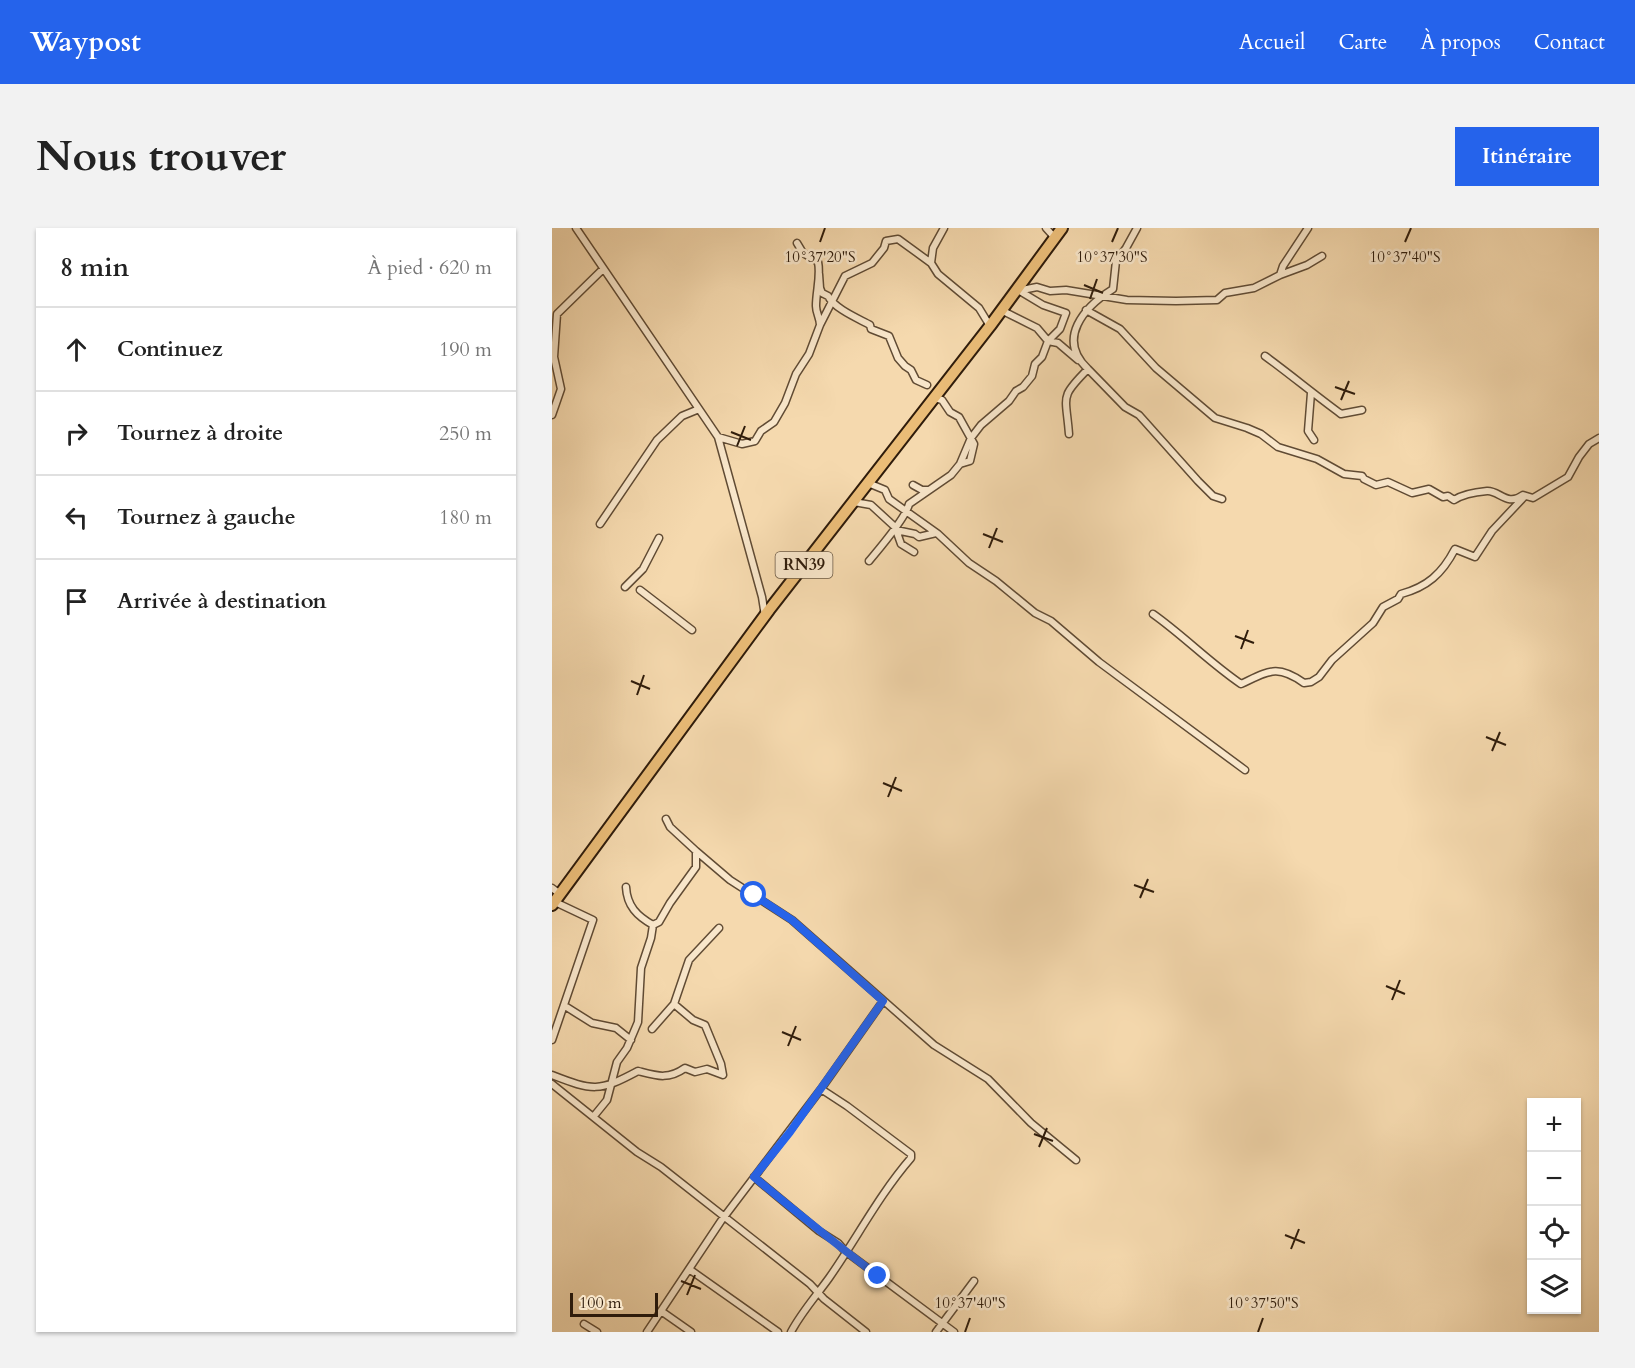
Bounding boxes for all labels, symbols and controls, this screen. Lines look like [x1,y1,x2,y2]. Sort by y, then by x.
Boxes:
text: Waypost [30,23,141,61]
text: Accueil [1239,28,1305,57]
text: Carte [1338,28,1387,57]
text: À propos [1420,28,1501,57]
text: Contact [1534,28,1605,57]
button: Itinéraire [1455,127,1599,186]
text: Nous trouver [36,128,286,185]
text: 10°37'20"S [785,247,855,267]
text: 10°37'30"S [1077,247,1147,267]
text: 10°37'40"S [1370,247,1440,267]
text: 8 min [60,250,129,285]
text: À pied · 620 m [368,254,492,281]
icon: ahead [60,333,93,366]
text: Continuez [117,334,223,364]
text: 190 m [439,336,492,363]
icon: right [60,417,93,450]
text: Tournez à droite [117,418,283,448]
text: 250 m [439,420,492,447]
icon: left [60,501,93,534]
text: Tournez à gauche [117,502,296,532]
text: 180 m [439,504,492,531]
road number: RN39 [776,552,832,578]
icon: arrive [60,585,93,618]
text: Arrivée à destination [117,586,327,616]
route start [740,881,766,907]
map controls [1527,1098,1581,1314]
button: + [1527,1098,1581,1152]
button: − [1527,1152,1581,1206]
button: locate [1527,1206,1581,1260]
button: layers [1527,1260,1581,1314]
route end [864,1262,890,1288]
scale bar [570,1290,658,1318]
text: 100 m [579,1292,621,1314]
text: 10°37'40"S [935,1293,1005,1313]
text: 10°37'50"S [1228,1293,1298,1313]

